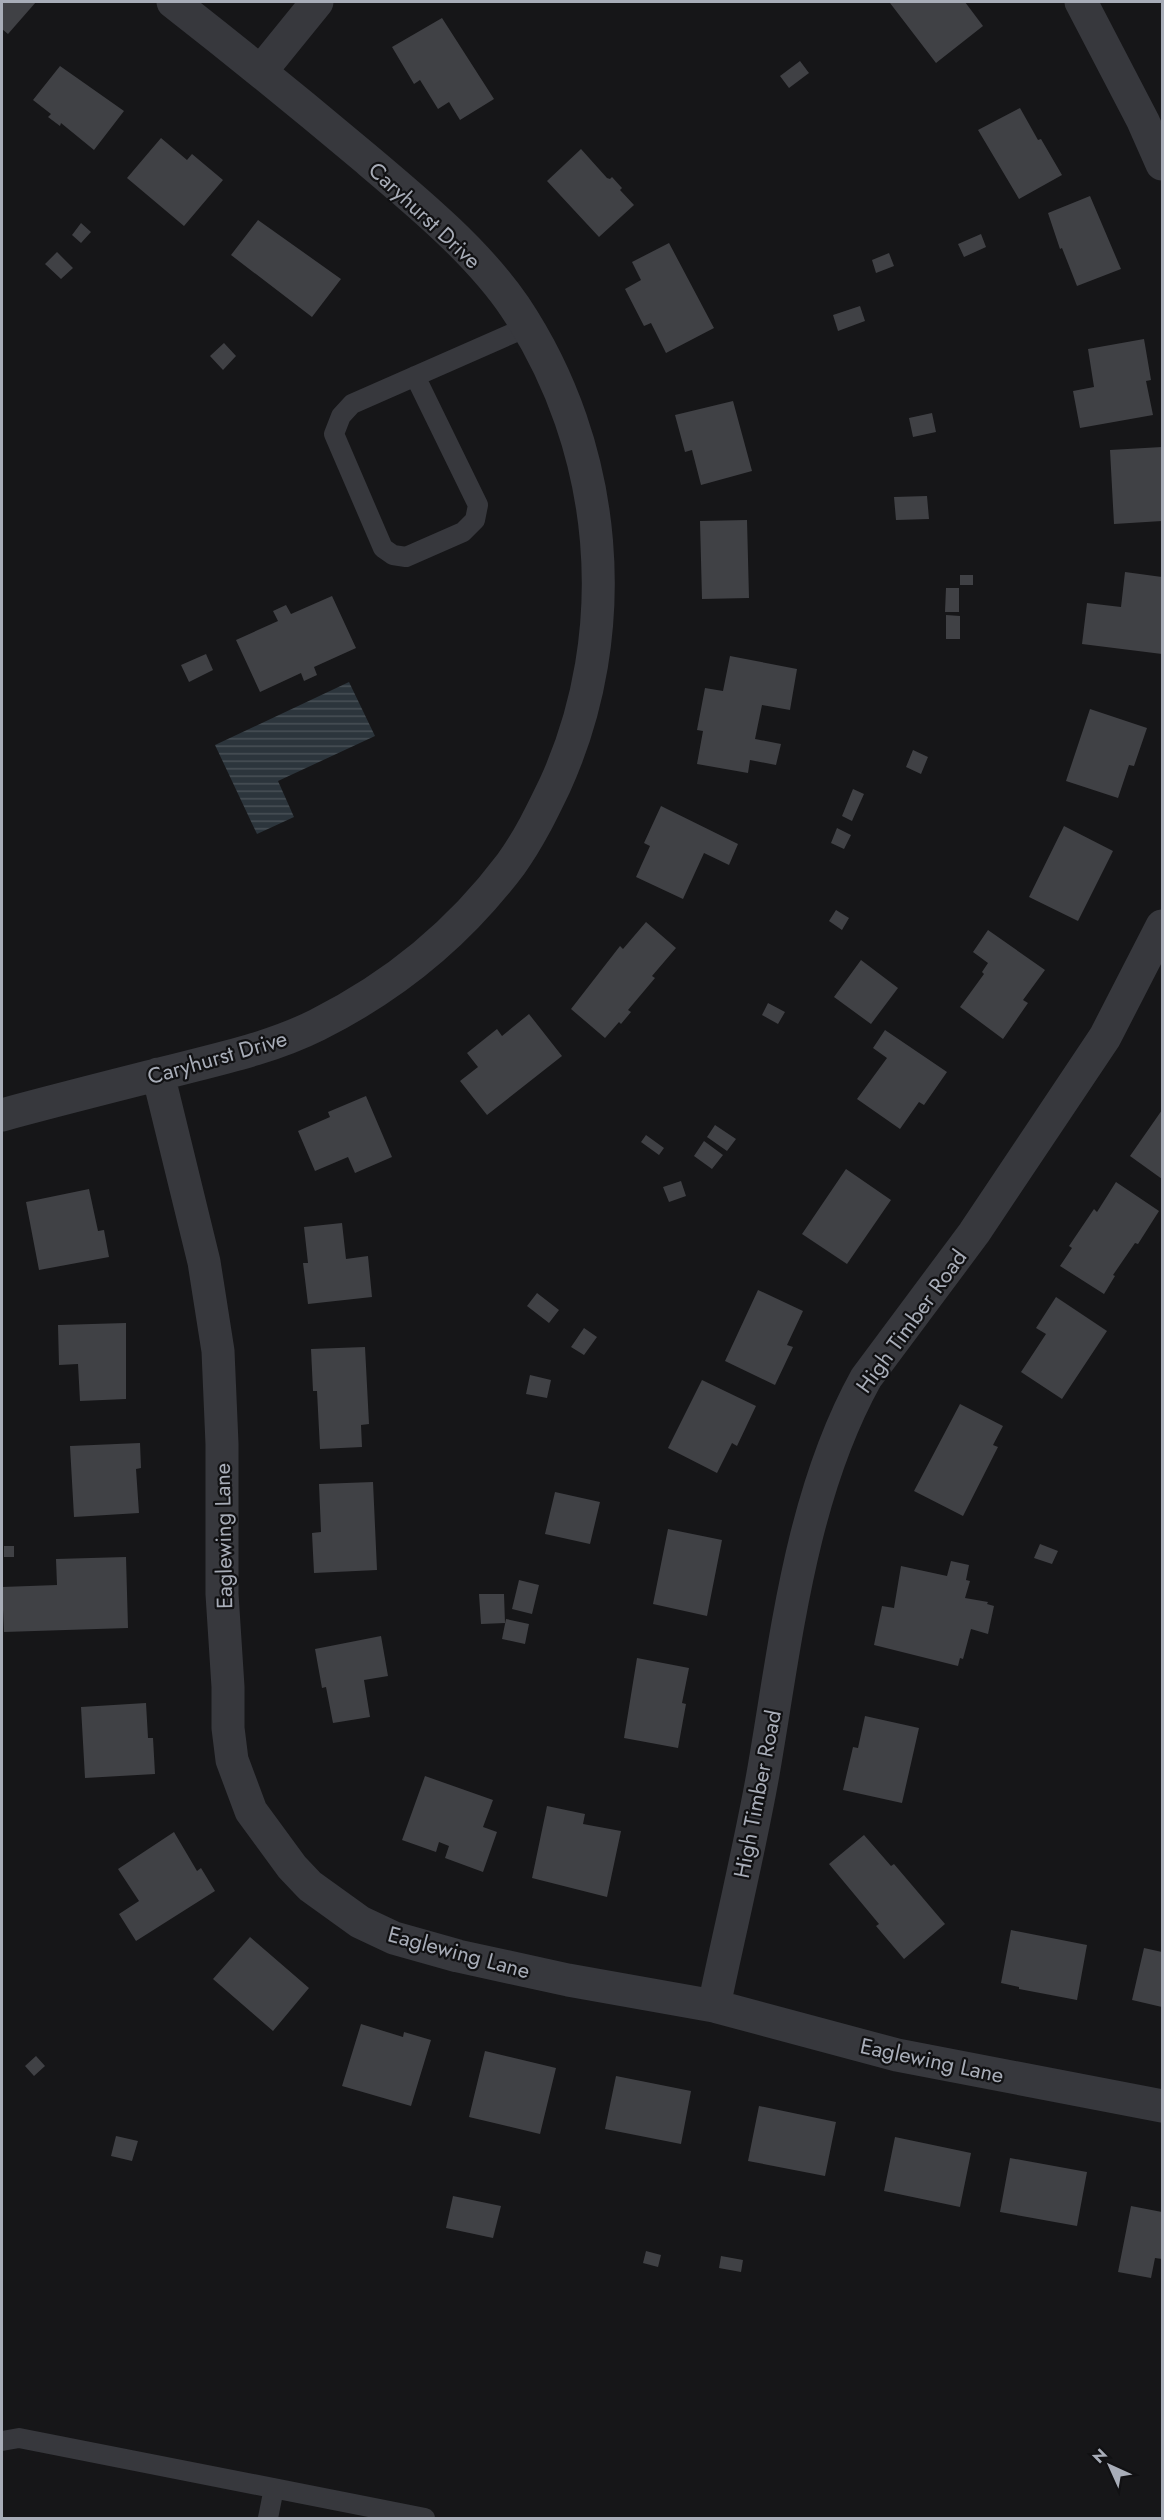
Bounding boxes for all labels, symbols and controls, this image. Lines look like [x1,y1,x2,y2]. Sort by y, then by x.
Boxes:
street label: Caryhurst Drive [361,154,489,276]
street label: Caryhurst Drive [143,1022,291,1092]
street label: High Timber Road [848,1243,974,1399]
street label: Eaglewing Lane [206,1463,240,1609]
street label: High Timber Road [725,1707,789,1881]
street label: Eaglewing Lane [384,1918,534,1986]
street label: Eaglewing Lane [857,2029,1007,2091]
north arrow [1080,2436,1140,2496]
text: N [1087,2443,1112,2468]

